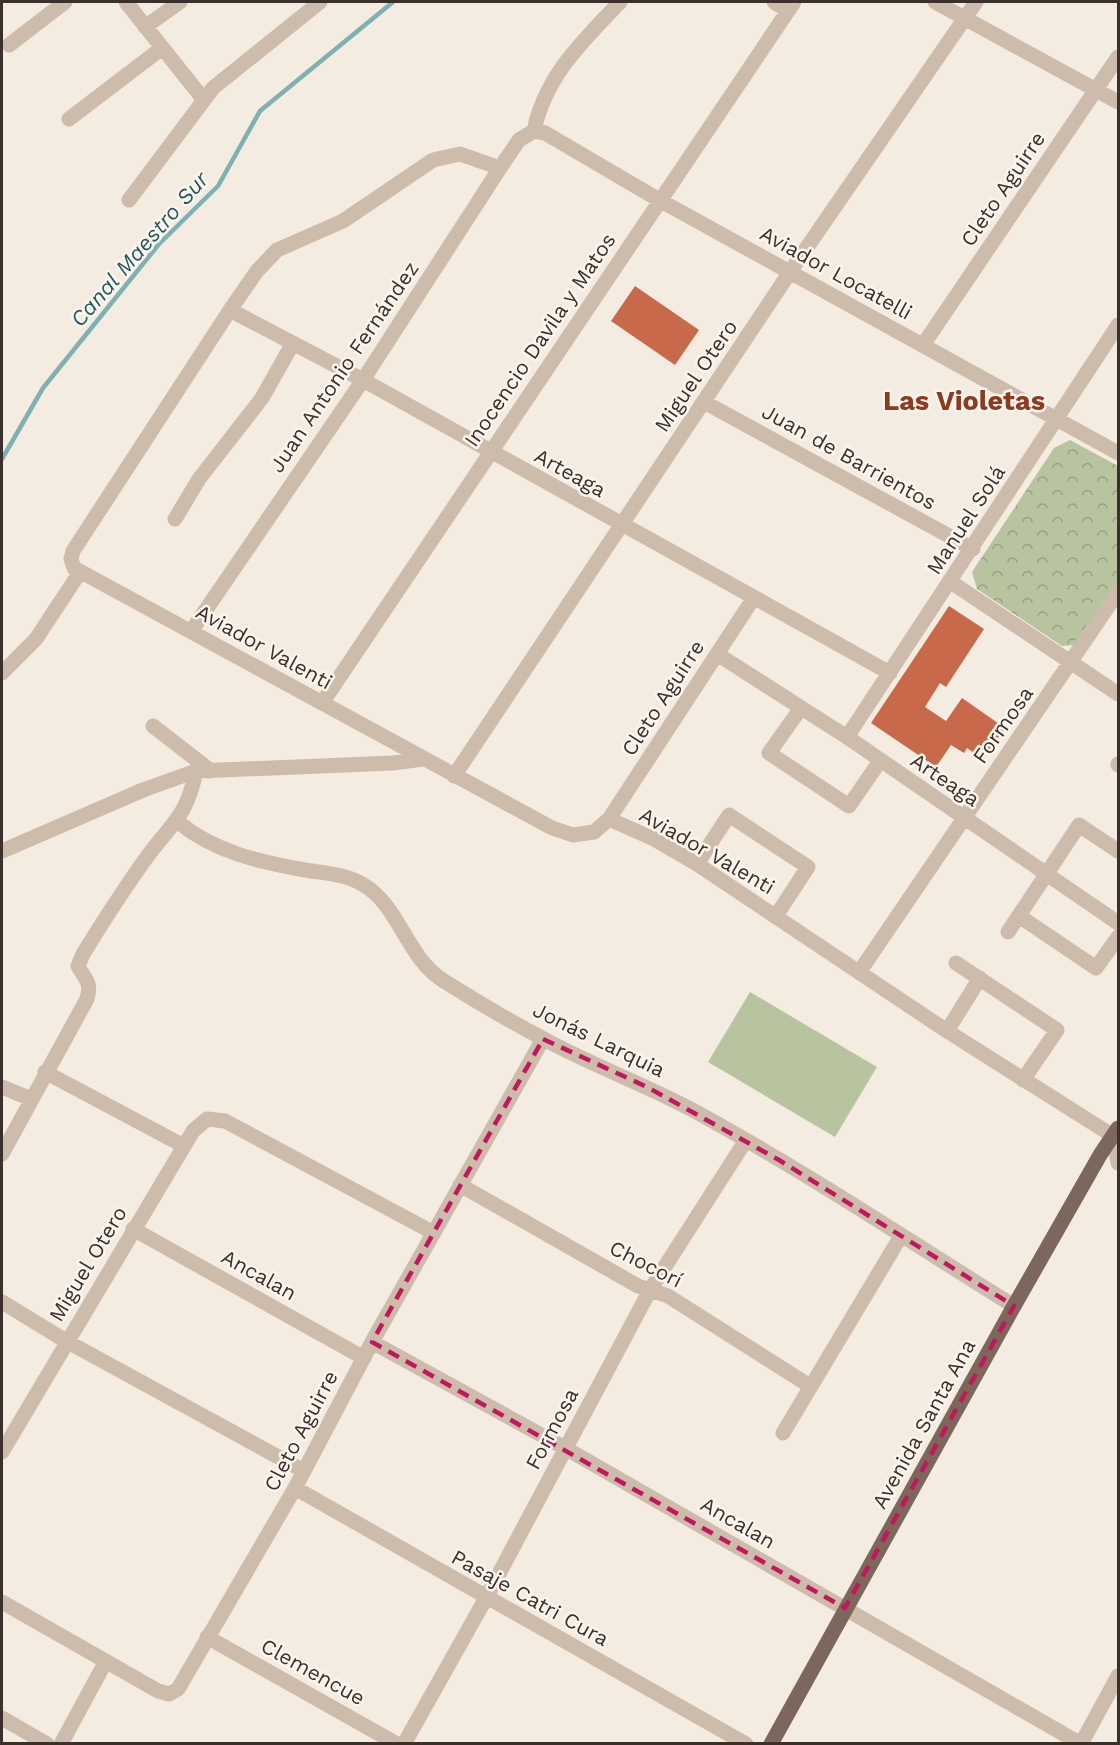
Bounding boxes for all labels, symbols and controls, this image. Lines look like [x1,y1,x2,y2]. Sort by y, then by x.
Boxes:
street label: Cleto Aguirre [955,127,1050,251]
water label: Canal Maestro Sur [65,166,214,332]
street label: Aviador Locatelli [756,220,917,325]
street label: Inocencio Davila y Matos [459,228,621,451]
street label: Juan Antonio Fernández [264,256,424,477]
street label: Miguel Otero [649,315,742,437]
district label: Las Violetas [883,385,1045,417]
street label: Juan de Barrientos [758,398,941,515]
street label: Arteaga [530,443,610,502]
street label: Manuel Solá [921,460,1010,579]
street label: Aviador Valenti [192,599,337,694]
street label: Cleto Aguirre [616,635,709,760]
street label: Formosa [967,681,1038,768]
street label: Arteaga [906,748,985,812]
street label: Aviador Valenti [635,802,779,899]
street label: Jonás Larquia [529,997,669,1082]
street label: Miguel Otero [43,1202,132,1326]
street label: Chocorí [606,1235,687,1293]
street label: Ancalan [217,1244,301,1305]
street label: Avenida Santa Ana [867,1335,981,1513]
street label: Cleto Aguirre [258,1366,343,1495]
street label: Formosa [520,1384,583,1474]
street label: Ancalan [697,1491,780,1554]
street label: Pasaje Catri Cura [447,1544,613,1651]
street label: Clemencue [257,1633,370,1710]

